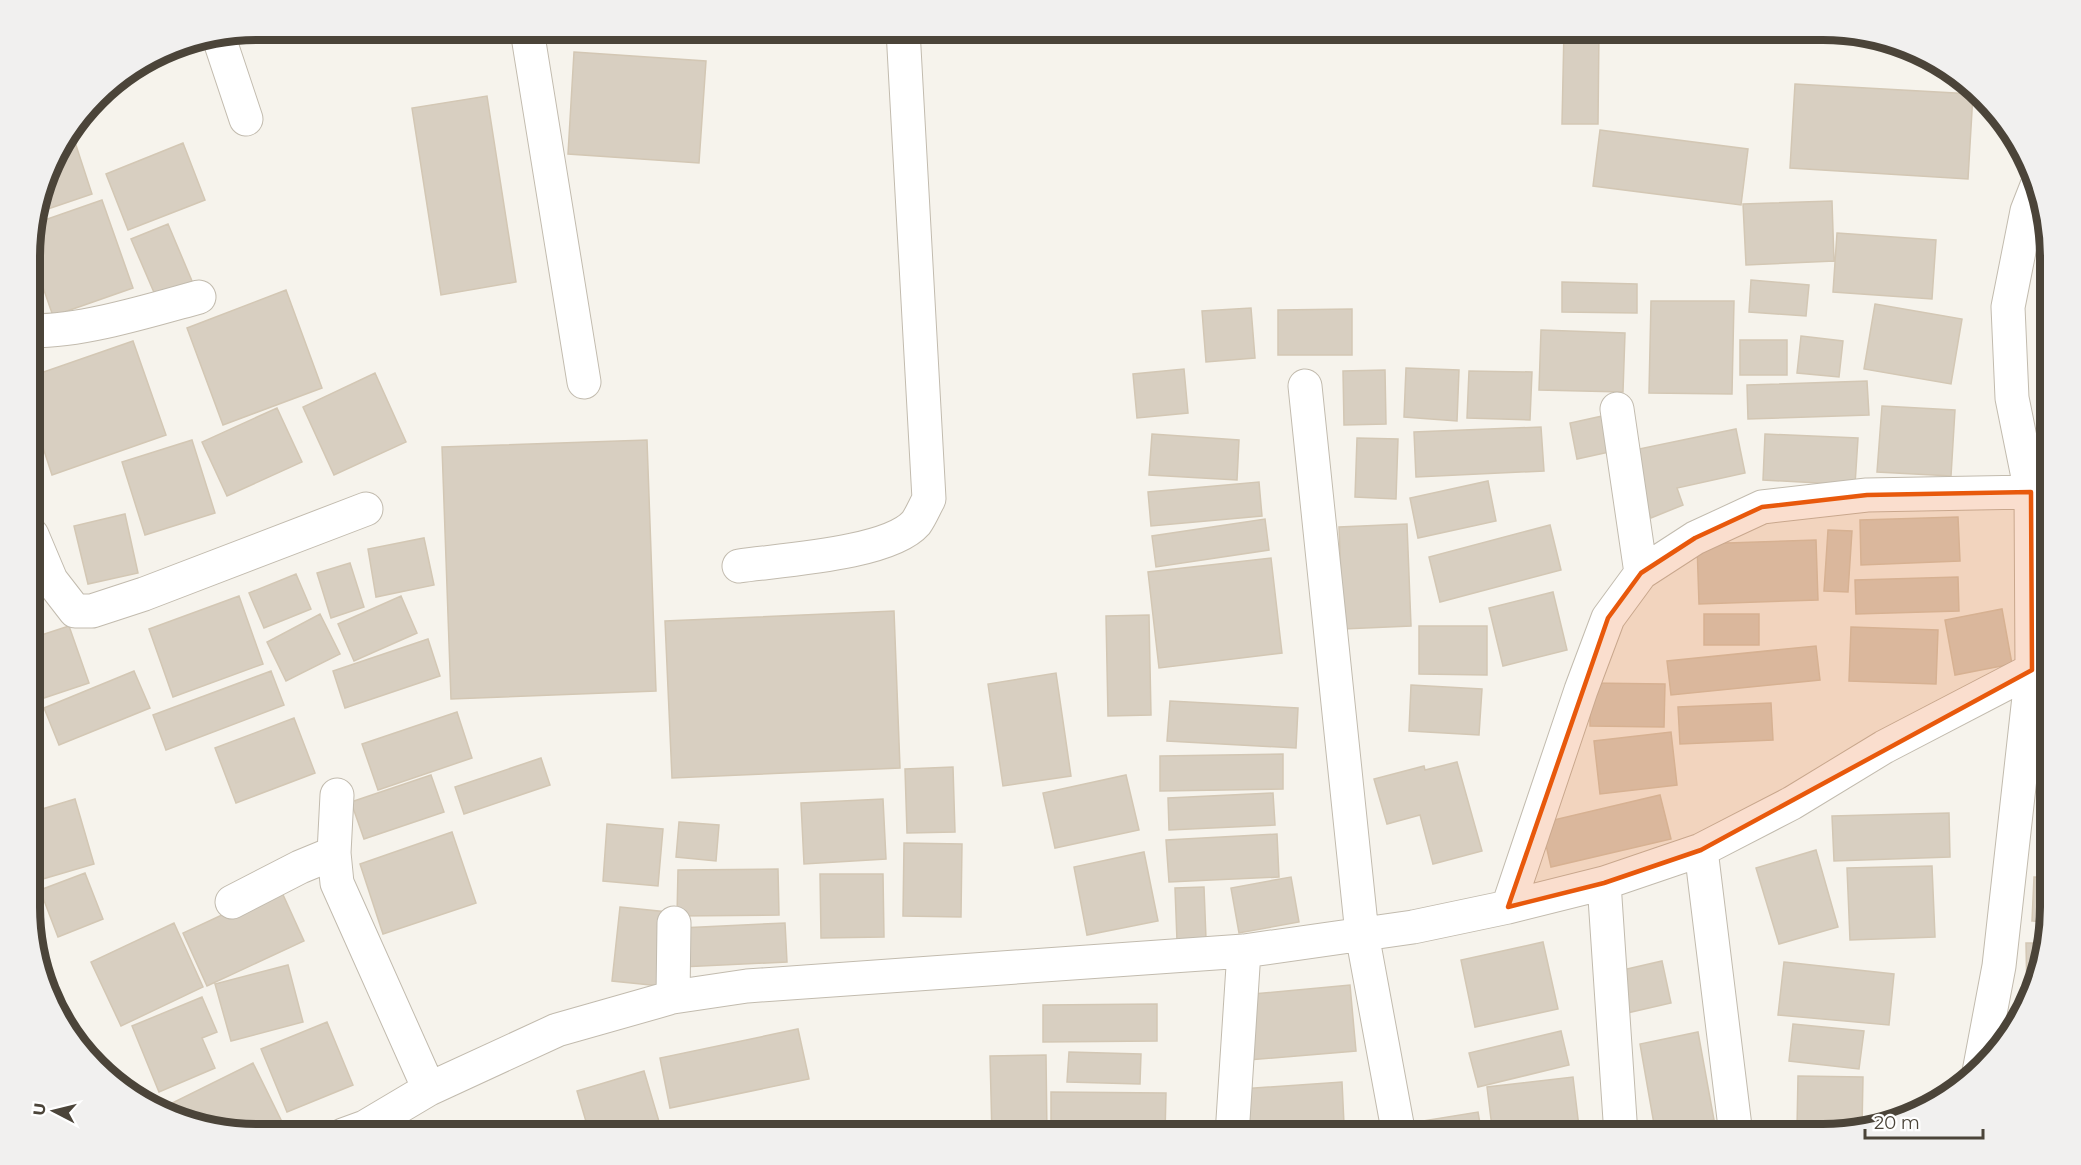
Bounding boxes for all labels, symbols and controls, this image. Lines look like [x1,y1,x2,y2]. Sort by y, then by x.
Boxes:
north arrow [24,1081,84,1141]
text: U [29,1102,50,1117]
scale bar [1865,1102,1984,1140]
text: 20 m [1874,1112,1920,1134]

